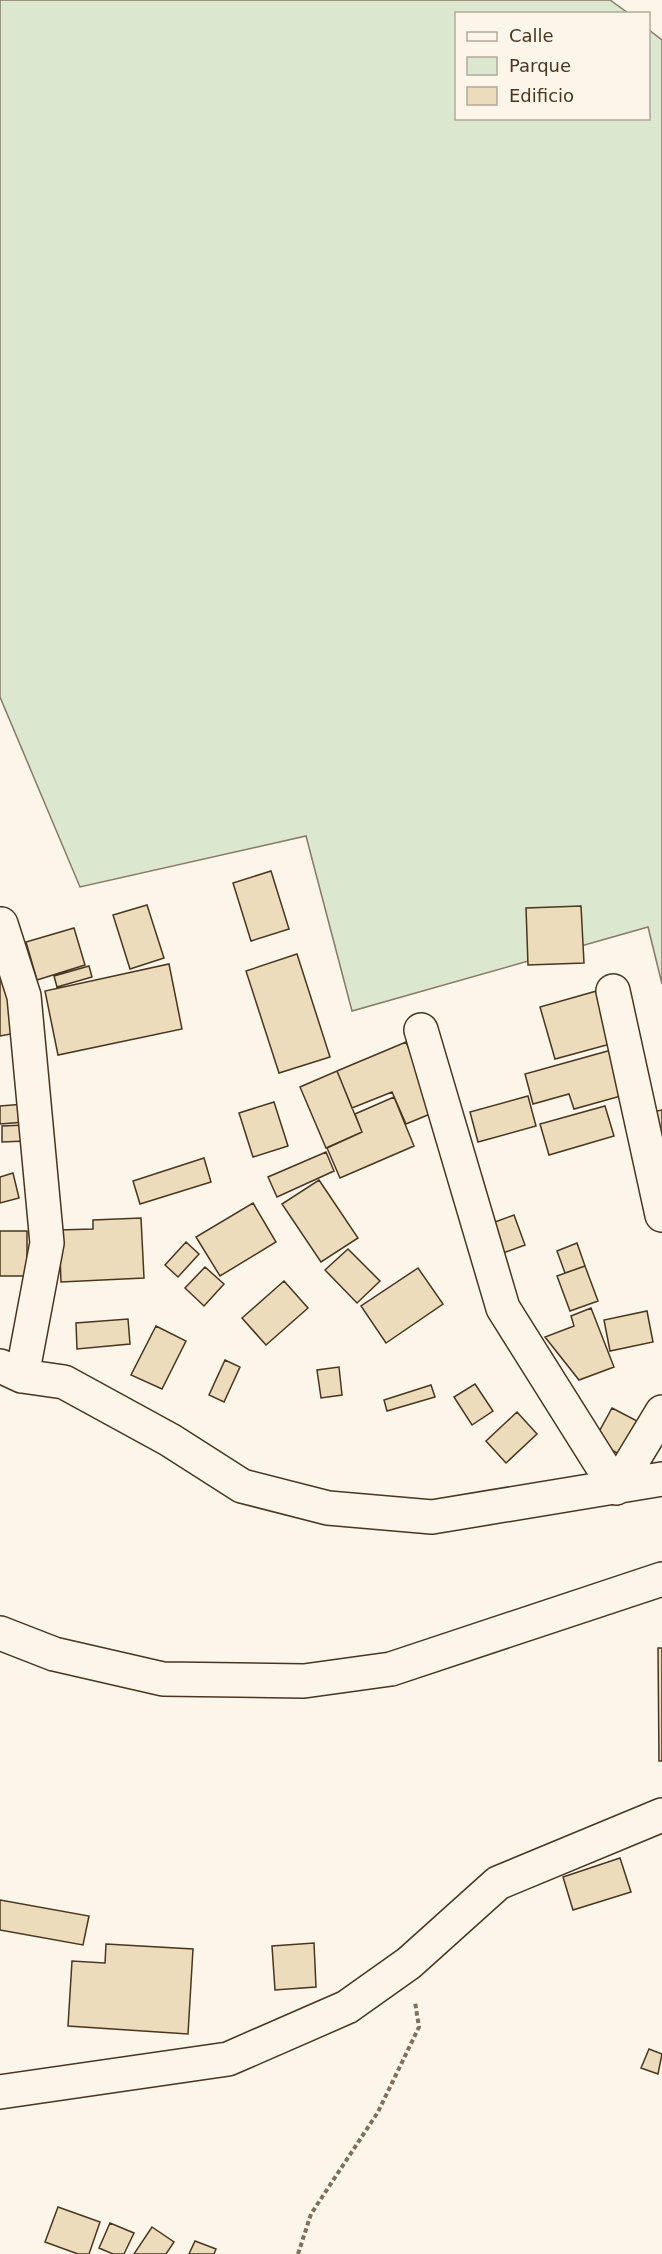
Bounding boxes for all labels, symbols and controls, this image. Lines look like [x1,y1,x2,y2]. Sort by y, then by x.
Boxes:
legend [455,12,650,120]
text: Calle [509,25,554,46]
text: Parque [509,55,571,76]
text: Edificio [509,85,574,106]

